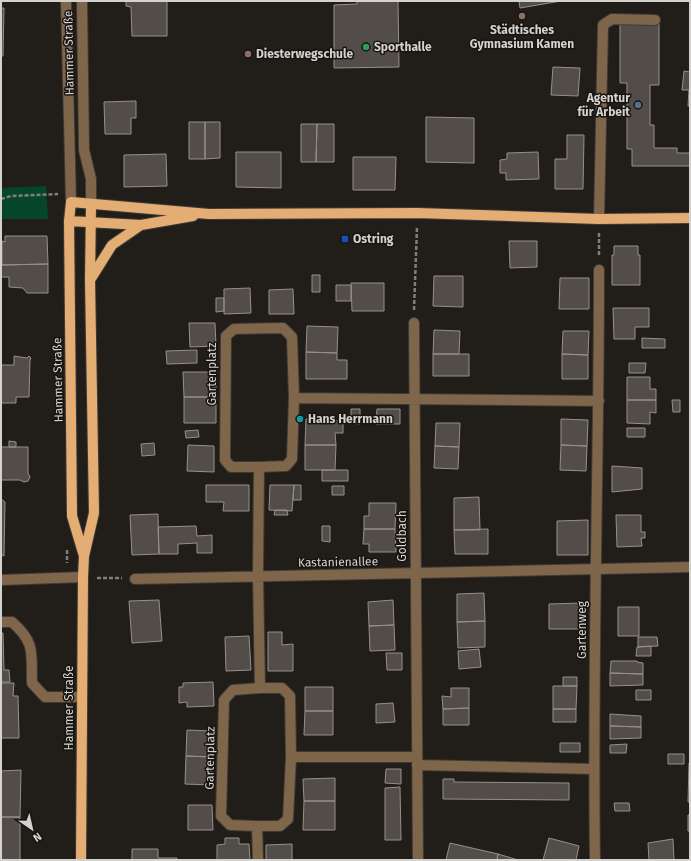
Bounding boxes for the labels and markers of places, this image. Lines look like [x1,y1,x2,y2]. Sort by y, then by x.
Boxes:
marker: Städtisches Gymnasium Kamen [517,11,527,21]
place label: Städtisches Gymnasium Kamen [470,23,574,51]
place label: Sporthalle [374,40,432,54]
marker: Sporthalle [361,42,371,52]
place label: Diesterwegschule [256,47,353,61]
marker: Diesterwegschule [243,49,253,59]
place label: Agentur für Arbeit [578,91,630,119]
marker: Agentur für Arbeit [633,100,643,110]
place label: Ostring [353,232,394,246]
marker: Ostring [340,234,350,244]
place label: Hans Herrmann [308,412,393,426]
marker: Hans Herrmann [295,414,305,424]

